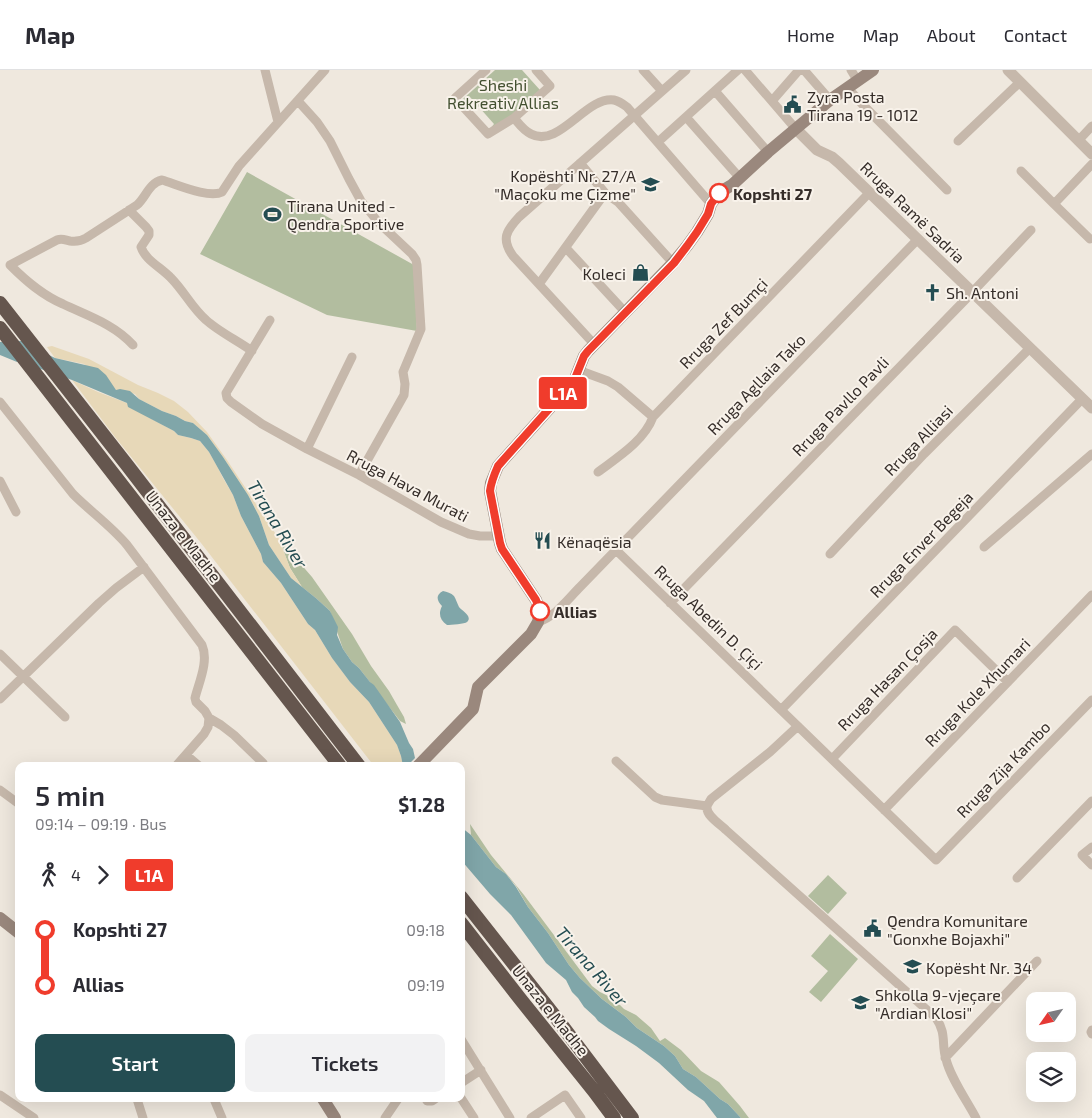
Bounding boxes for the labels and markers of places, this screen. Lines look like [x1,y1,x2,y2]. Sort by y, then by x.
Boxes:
place label: Zyra Posta Tirana 19 - 1012 [807,87,918,124]
public building icon: Zyra Posta Tirana 19 - 1012 [783,95,803,115]
place label: Kopështi Nr. 27/A "Maçoku me Çizme" [494,166,636,204]
school or university icon: Kopështi Nr. 27/A "Maçoku me Çizme" [640,174,660,194]
marker: Kopshti 27 [709,183,729,203]
place label: Kopshti 27 [733,184,813,203]
place label: Tirana United - Qendra Sportive [287,196,404,234]
sports icon: Tirana United - Qendra Sportive [263,204,283,224]
shop icon: Koleci [630,263,650,283]
place label: Koleci [583,264,626,283]
church icon: Sh. Antoni [922,282,942,302]
place label: Sh. Antoni [946,283,1019,302]
restaurant icon: Kënaqësia [533,531,553,551]
place label: Kënaqësia [557,532,632,551]
marker: Allias [530,601,550,621]
place label: Allias [554,602,597,621]
place label: Qendra Komunitare "Gonxhe Bojaxhi" [887,911,1028,949]
public building icon: Qendra Komunitare "Gonxhe Bojaxhi" [863,919,883,939]
school or university icon: Kopësht Nr. 34 [902,957,922,977]
place label: Kopësht Nr. 34 [926,958,1032,977]
place label: Shkolla 9-vjeçare "Ardian Klosi" [875,985,1001,1022]
school or university icon: Shkolla 9-vjeçare "Ardian Klosi" [851,993,871,1013]

